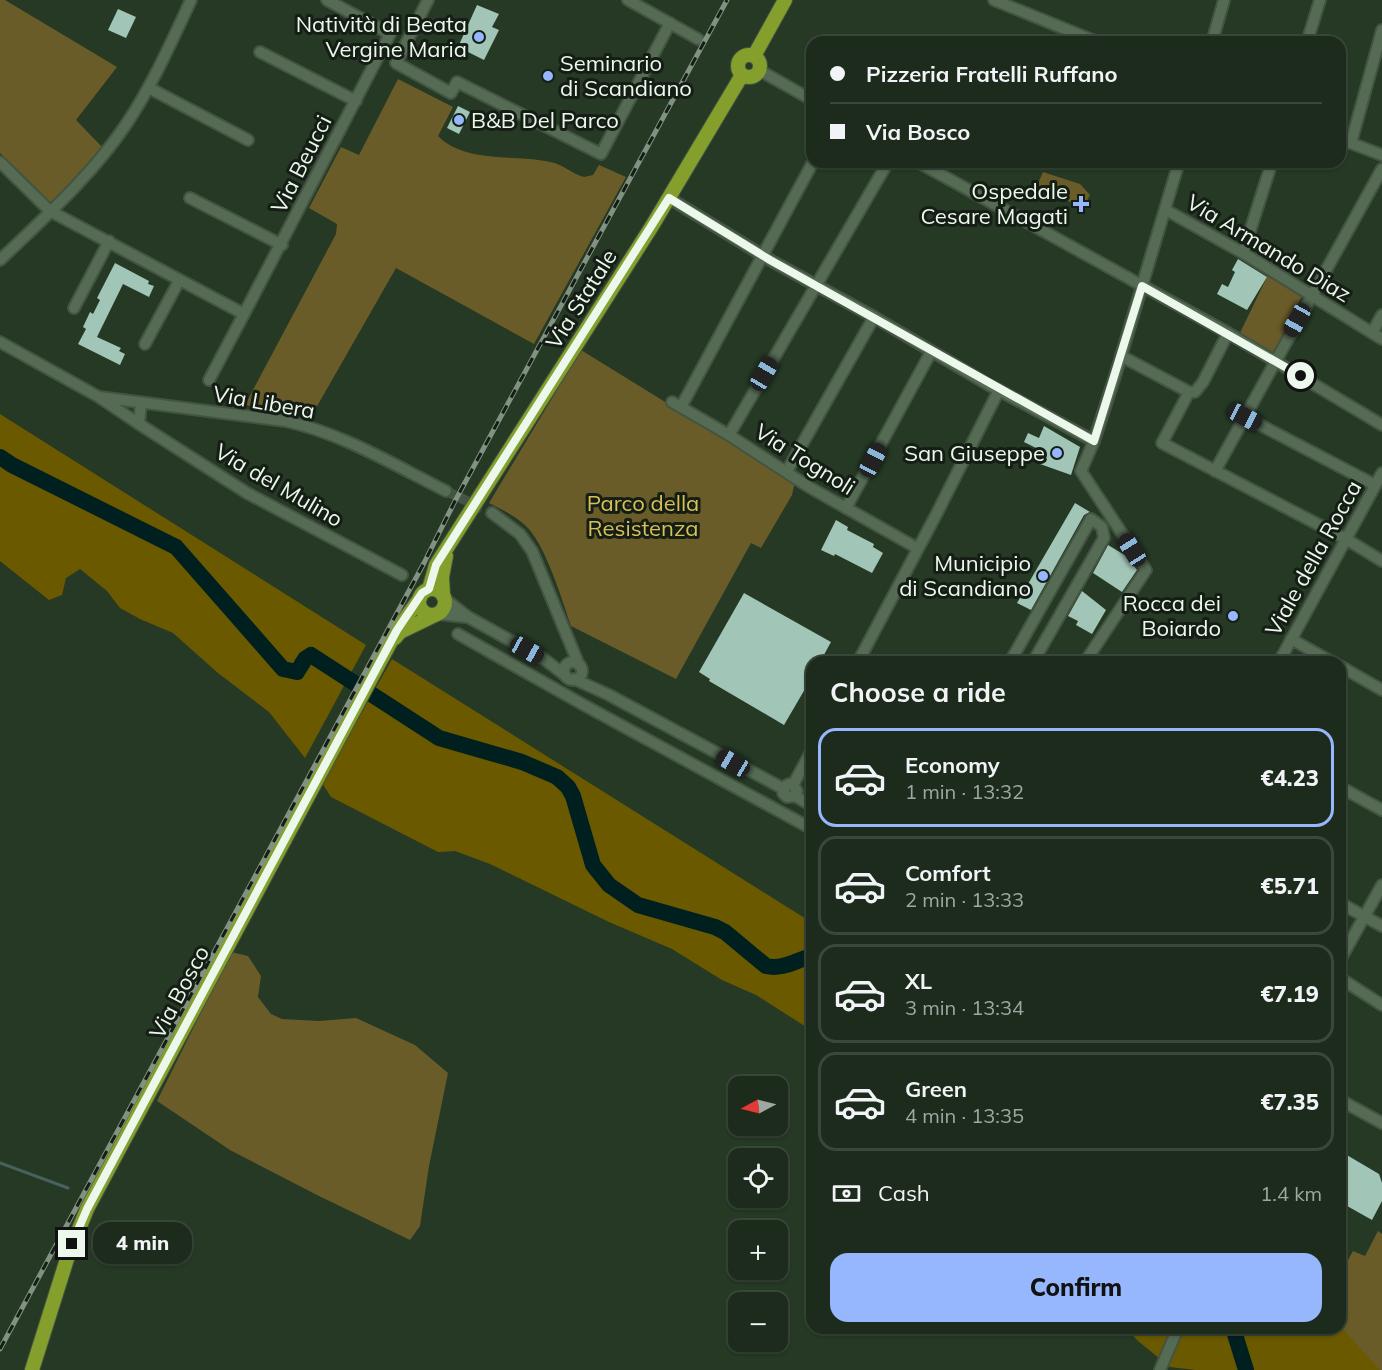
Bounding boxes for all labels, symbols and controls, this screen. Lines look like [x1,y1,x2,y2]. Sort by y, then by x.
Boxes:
place label: Natività di Beata Vergine Maria [296,10,467,63]
marker: Natività di Beata Vergine Maria [472,30,486,44]
place label: Seminario di Scandiano [560,49,692,102]
text: Pizzeria Fratelli Ruffano [866,60,1118,88]
marker: Seminario di Scandiano [541,69,555,83]
place label: B&B Del Parco [471,106,619,134]
street label: Via Beucci [264,110,338,218]
marker: B&B Del Parco [452,113,466,127]
text: Via Bosco [866,118,970,146]
place label: Ospedale Cesare Magati [921,177,1068,230]
street label: Via Armando Diaz [1182,188,1356,308]
marker: Ospedale Cesare Magati [1072,195,1090,213]
street label: Via Statale [539,244,623,354]
car [1280,300,1314,340]
car [747,354,781,394]
route start [1287,362,1314,389]
street label: Via Libera [211,379,317,425]
car [1225,401,1265,433]
street label: Via Tognoli [750,417,860,501]
street label: Via del Mulino [210,437,348,533]
place label: San Giuseppe [904,439,1045,467]
car [857,440,889,480]
marker: San Giuseppe [1050,446,1064,460]
street label: Viale della Rocca [1259,475,1367,641]
park label: Parco della Resistenza [587,489,699,542]
car [1115,530,1149,570]
place label: Municipio di Scandiano [899,549,1031,602]
marker: Municipio di Scandiano [1036,569,1050,583]
place label: Rocca dei Boiardo [1123,589,1221,642]
marker: Rocca dei Boiardo [1226,609,1240,623]
car [507,633,547,667]
text: Choose a ride [830,675,1006,709]
car [713,746,753,780]
icon: car [833,751,887,805]
text: Economy [905,751,1000,779]
text: €4.23 [1260,764,1319,792]
text: 1 min · 13:32 [905,779,1024,804]
icon: car [833,859,887,913]
text: Comfort [905,859,991,887]
text: €5.71 [1260,872,1319,900]
text: 2 min · 13:33 [905,887,1024,912]
street label: Via Bosco [143,941,215,1043]
icon: car [833,967,887,1021]
text: XL [905,967,932,995]
text: €7.19 [1260,980,1319,1008]
text: 3 min · 13:34 [905,995,1024,1020]
icon: car [833,1075,887,1129]
text: Green [905,1075,967,1103]
north arrow [728,1076,788,1136]
map controls [728,1076,788,1352]
text: €7.35 [1260,1088,1319,1116]
text: 4 min · 13:35 [905,1103,1024,1128]
button: locate [728,1148,788,1208]
icon: cash [830,1177,863,1210]
text: Cash [878,1179,930,1207]
text: 1.4 km [1260,1181,1322,1206]
button: + [728,1220,788,1280]
callout: 4 min [93,1223,192,1265]
route end [58,1230,85,1257]
text: 4 min [116,1230,169,1255]
button: Confirm [830,1253,1322,1322]
button: − [728,1292,788,1352]

